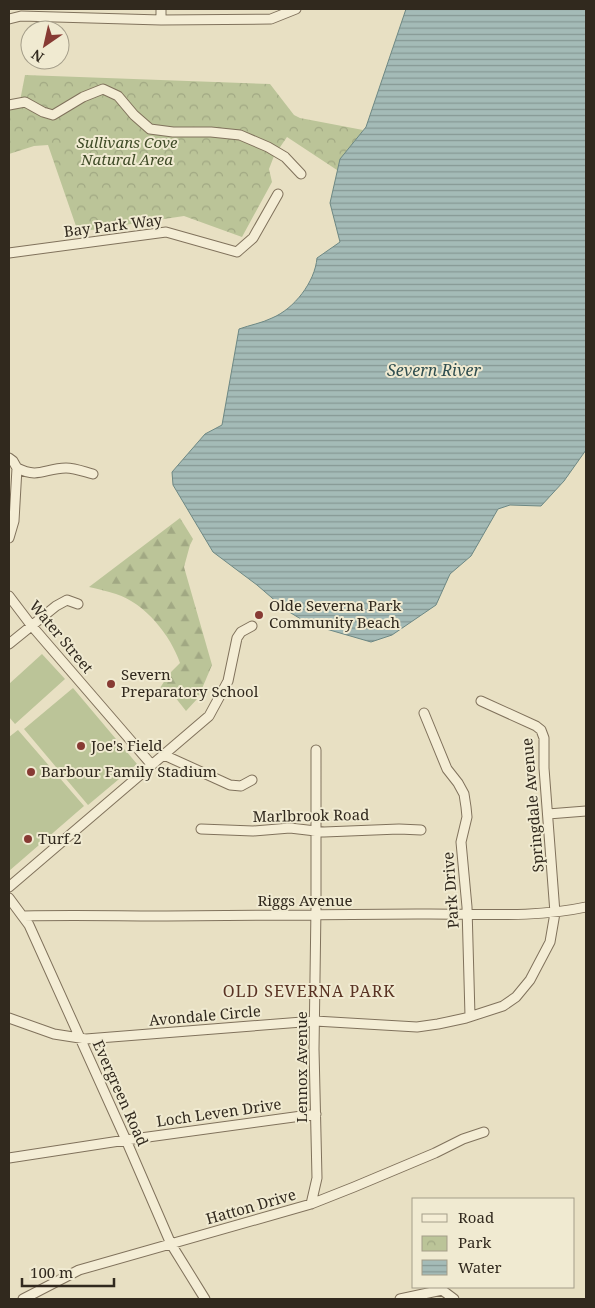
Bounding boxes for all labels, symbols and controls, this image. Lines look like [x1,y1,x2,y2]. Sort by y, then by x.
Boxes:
north arrow [20,20,70,70]
text: N [28,45,47,67]
park label: Sullivans Cove Natural Area [77,132,178,169]
street label: Bay Park Way [63,209,164,241]
water label: Severn River [387,359,481,381]
place label: Olde Severna Park Community Beach [269,595,401,632]
street label: Water Street [25,596,98,677]
marker: Olde Severna Park Community Beach [253,609,265,621]
place label: Severn Preparatory School [121,664,259,701]
marker: Severn Preparatory School [105,678,117,690]
place label: Joe's Field [90,735,163,755]
street label: Springdale Avenue [516,737,548,873]
marker: Joe's Field [75,740,87,752]
place label: Barbour Family Stadium [41,761,217,781]
marker: Barbour Family Stadium [25,766,37,778]
street label: Marlbrook Road [252,804,369,826]
place label: Turf 2 [38,828,82,848]
marker: Turf 2 [22,833,34,845]
street label: Park Drive [437,851,463,929]
street label: Riggs Avenue [257,890,353,910]
district label: OLD SEVERNA PARK [223,980,395,1002]
street label: Avondale Circle [148,1000,262,1030]
street label: Lennox Avenue [291,1011,311,1123]
street label: Evergreen Road [89,1036,153,1149]
street label: Loch Leven Drive [155,1093,283,1131]
street label: Hatton Drive [203,1184,298,1228]
legend [412,1198,575,1288]
text: Road [458,1207,494,1227]
text: Park [458,1232,492,1252]
scale bar [22,1256,115,1288]
text: Water [458,1257,501,1277]
text: 100 m [30,1262,73,1282]

